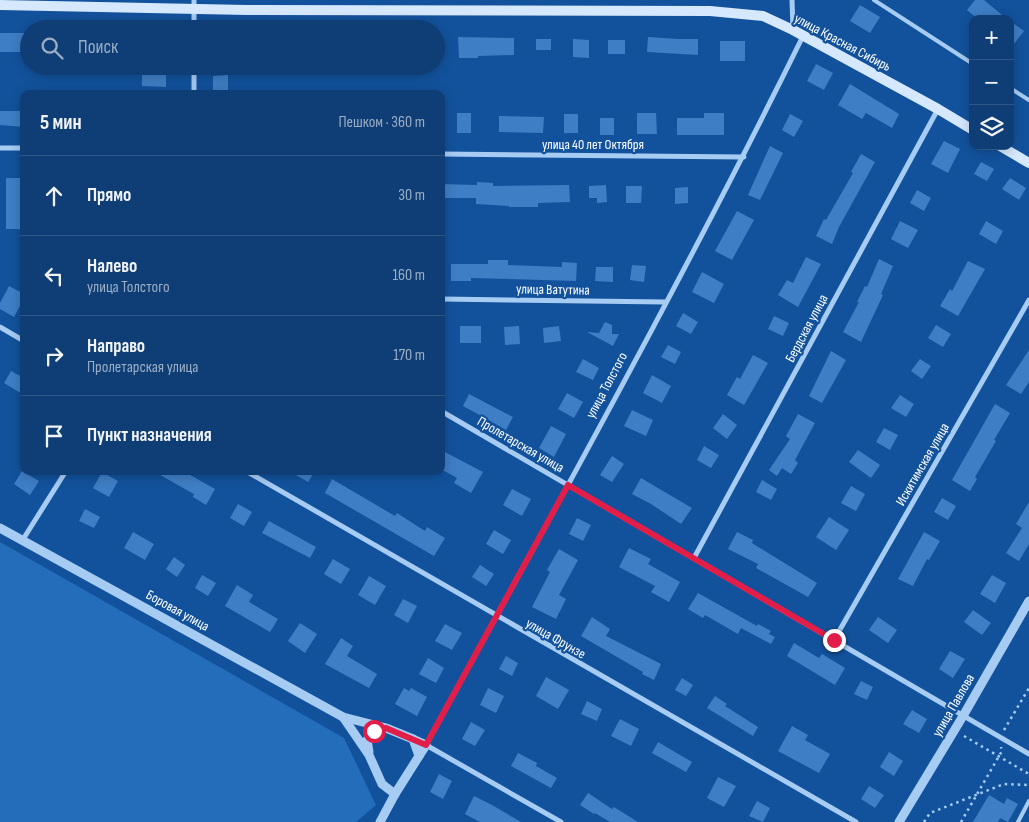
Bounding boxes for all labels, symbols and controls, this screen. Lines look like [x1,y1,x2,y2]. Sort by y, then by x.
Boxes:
street label: улица Красная Сибирь [791,10,894,75]
map controls [969,15,1014,150]
button: + [969,15,1014,60]
search box [20,20,445,75]
icon: search [38,34,66,62]
text: Поиск [78,36,118,59]
button: − [969,60,1014,105]
button: layers [969,105,1014,150]
text: 5 мин [40,110,82,135]
text: Пешком · 360 m [339,113,425,132]
street label: улица 40 лет Октября [542,136,644,153]
icon: ahead [40,182,68,210]
text: Прямо [87,184,131,207]
text: 30 m [398,186,425,205]
text: Налево [87,255,137,278]
icon: left [40,262,68,290]
text: 160 m [392,266,425,285]
text: улица Толстого [87,278,170,297]
street label: улица Ватутина [516,280,590,299]
street label: Бердская улица [781,291,831,365]
text: Направо [87,335,145,358]
icon: right [40,342,68,370]
text: 170 m [393,346,425,365]
street label: улица Толстого [582,349,631,421]
text: Пролетарская улица [87,358,198,377]
street label: Пролетарская улица [474,413,567,476]
street label: Искитимская улица [892,420,953,509]
icon: arrive [40,422,68,450]
text: Пункт назначения [87,424,212,447]
street label: Боровая улица [143,586,212,635]
street label: улица Фрунзе [523,614,589,662]
route end [823,629,846,652]
street label: улица Павлова [929,671,978,740]
route start [363,720,386,743]

